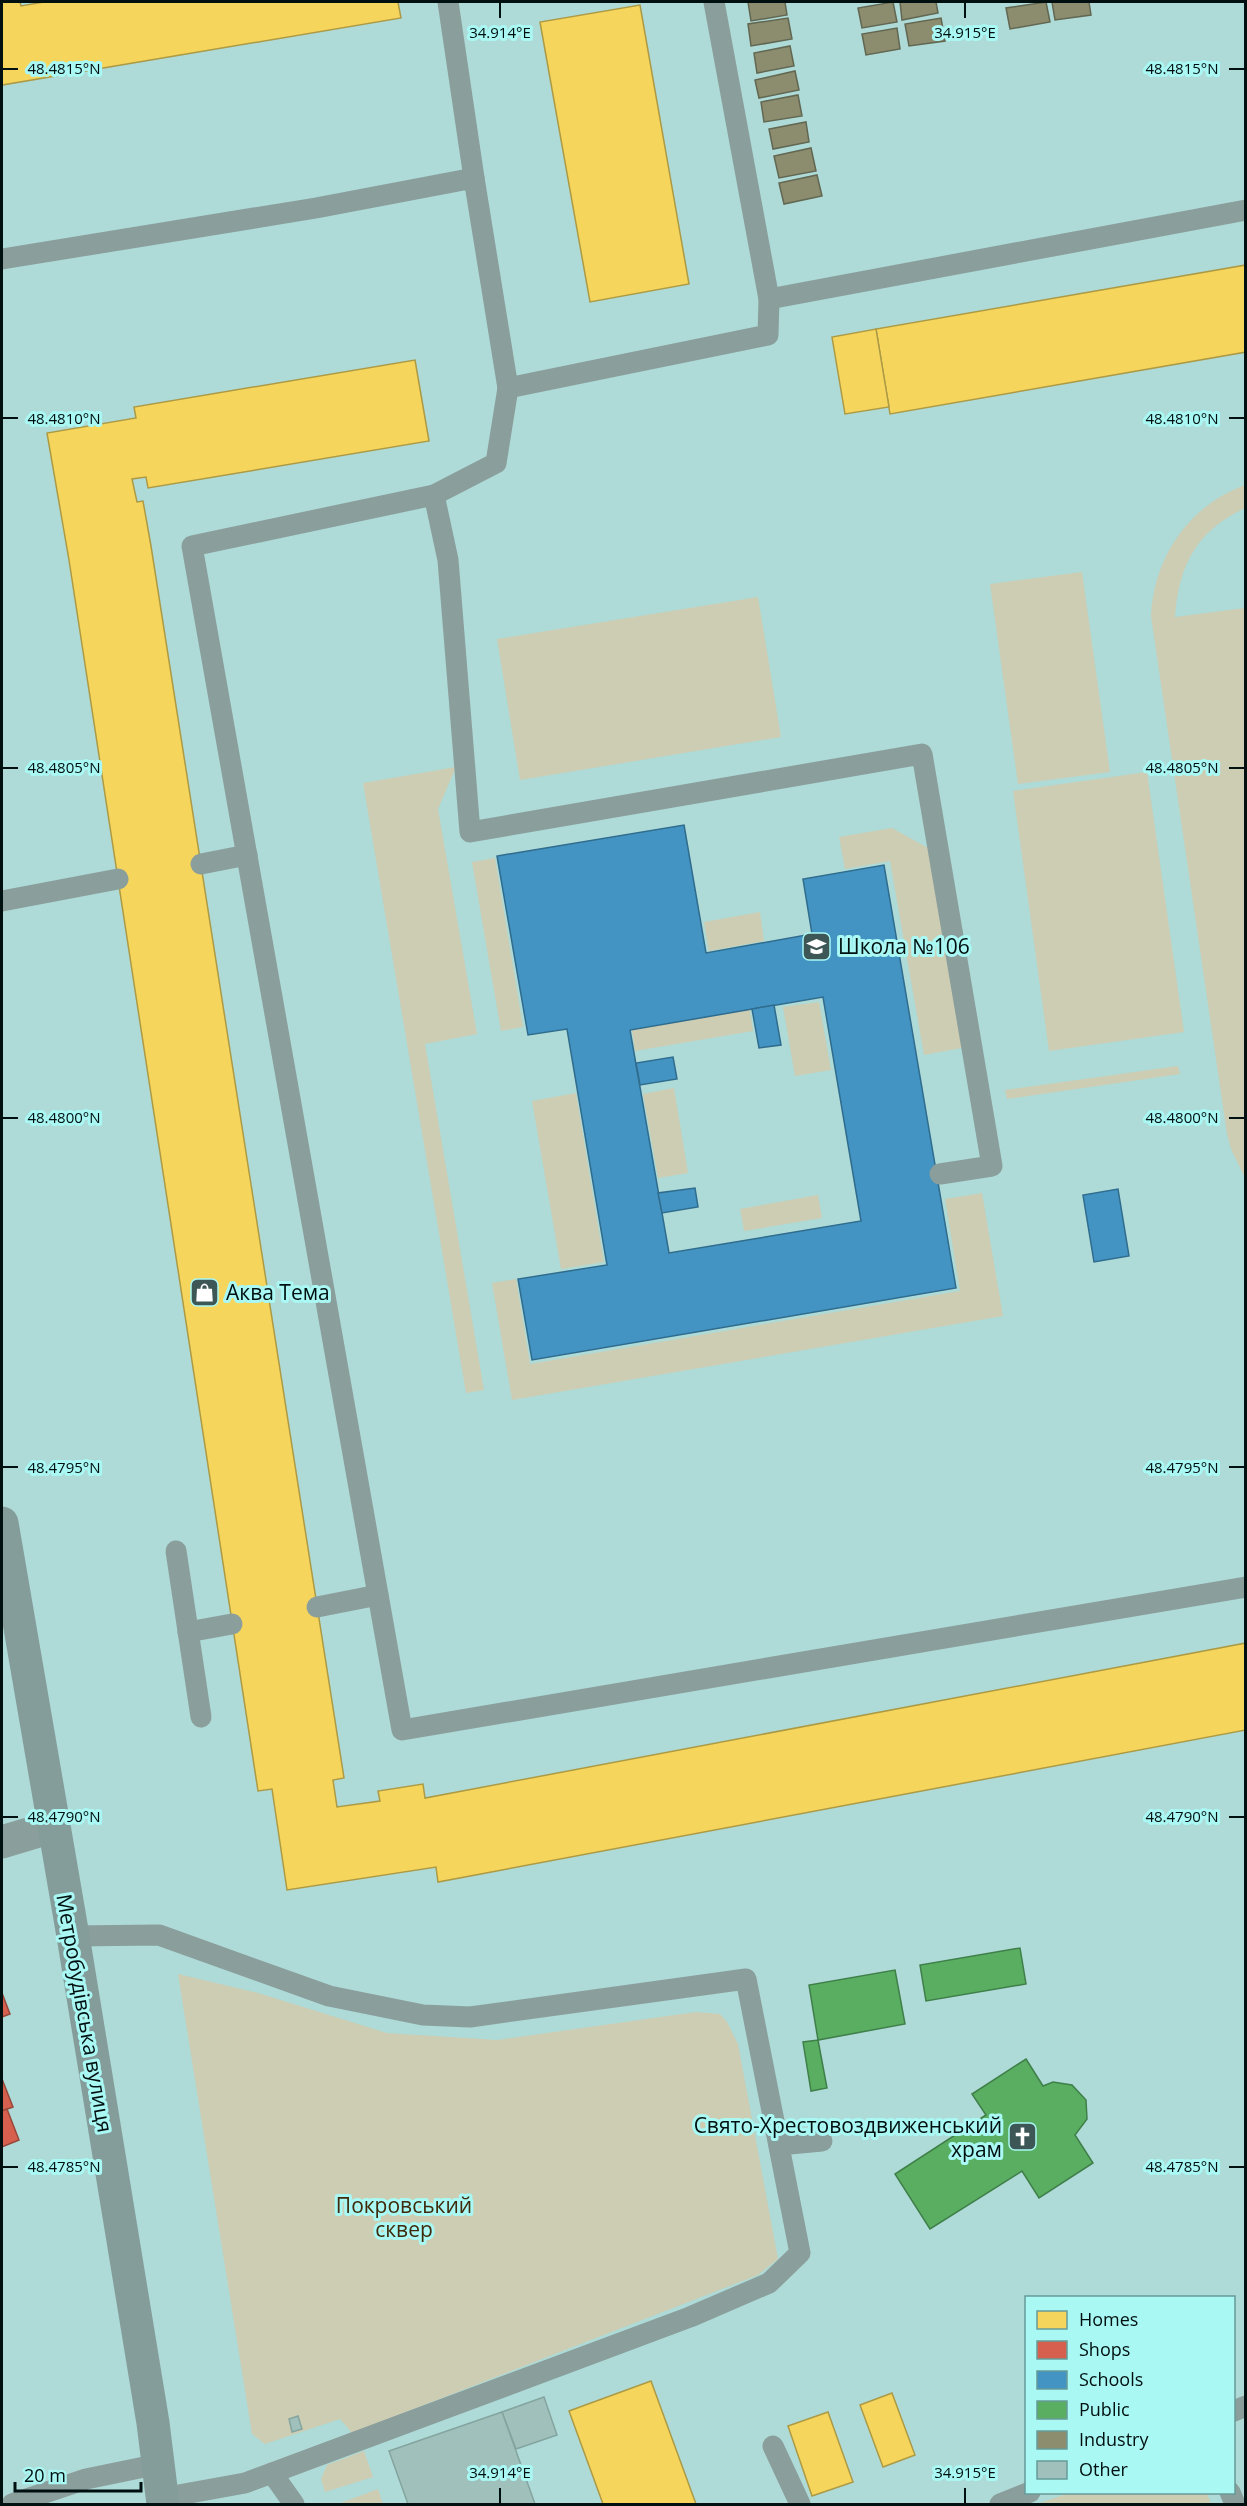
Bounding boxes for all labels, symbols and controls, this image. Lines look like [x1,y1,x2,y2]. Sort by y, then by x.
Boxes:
text: 34.914°E [469,22,531,42]
text: 34.915°E [934,22,996,42]
text: 48.4815°N [27,58,101,78]
text: 48.4815°N [1145,58,1219,78]
text: 48.4810°N [27,408,101,428]
text: 48.4810°N [1145,408,1219,428]
text: 48.4805°N [27,757,101,777]
text: 48.4805°N [1145,757,1219,777]
school or university icon: Школа №106 [801,930,833,962]
place label: Школа №106 [838,932,970,960]
text: 48.4800°N [27,1107,101,1127]
text: 48.4800°N [1145,1107,1219,1127]
shop icon: Аква Тема [189,1276,221,1308]
place label: Аква Тема [226,1278,330,1306]
text: 48.4795°N [27,1457,101,1477]
text: 48.4795°N [1145,1457,1219,1477]
text: 48.4790°N [27,1806,101,1826]
text: 48.4790°N [1145,1806,1219,1826]
street label: Метробудівська вулиця [50,1892,120,2134]
place label: Свято-Хрестовоздвиженський храм [694,2111,1002,2163]
church icon: Свято-Хрестовоздвиженський храм [1007,2121,1039,2153]
text: 48.4785°N [27,2156,101,2176]
text: 48.4785°N [1145,2156,1219,2176]
park label: Покровський сквер [336,2191,472,2243]
legend [1025,2296,1235,2494]
text: Homes [1079,2307,1138,2331]
text: Shops [1079,2337,1130,2361]
text: Schools [1079,2367,1143,2391]
text: Public [1079,2397,1130,2421]
text: Industry [1079,2427,1149,2451]
scale bar [15,2455,141,2493]
text: Other [1079,2457,1129,2481]
text: 34.914°E [469,2462,531,2482]
text: 34.915°E [934,2462,996,2482]
text: 20 m [24,2463,66,2487]

